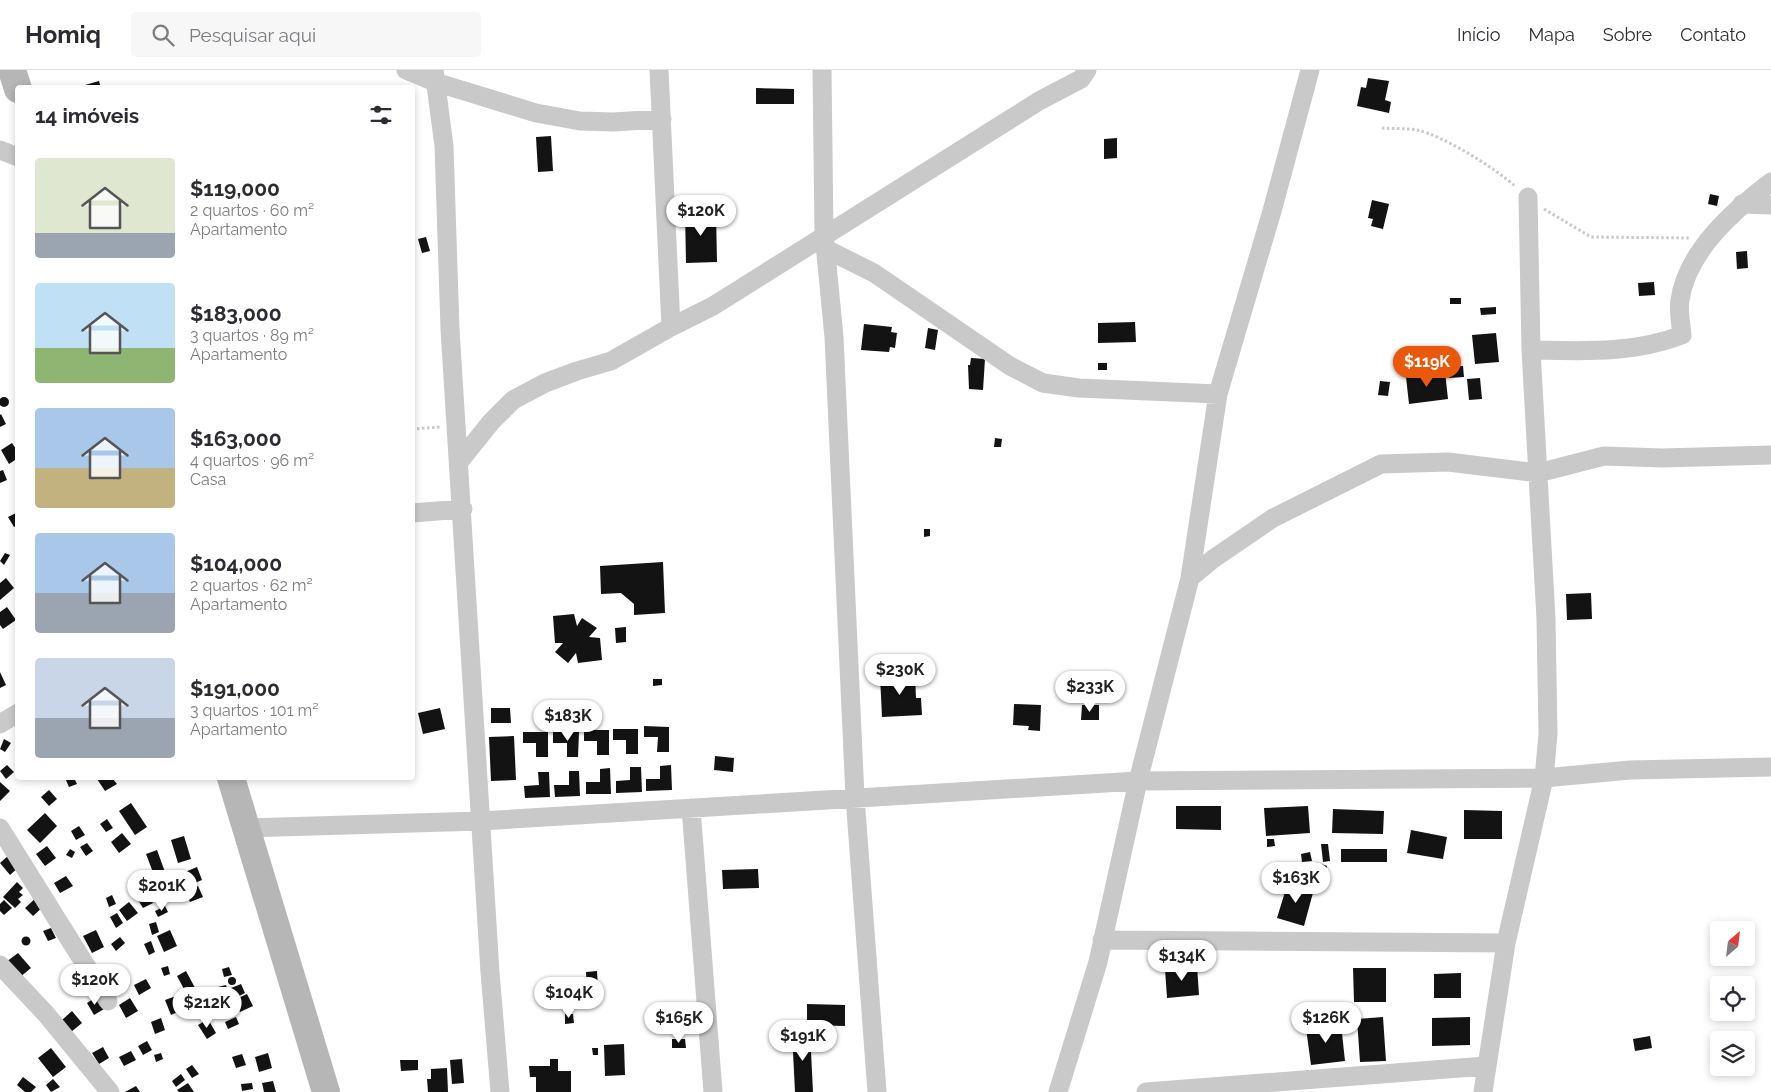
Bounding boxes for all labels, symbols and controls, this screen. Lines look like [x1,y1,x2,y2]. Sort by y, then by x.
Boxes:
search box [131,12,481,57]
text: Homiq [25,20,101,49]
icon: search [149,21,177,49]
text: Pesquisar aqui [189,24,316,46]
text: Início [1457,24,1500,45]
text: Mapa [1528,24,1575,45]
text: Sobre [1603,24,1652,45]
text: Contato [1680,24,1746,45]
icon: filters [367,101,395,129]
text: 14 imóveis [35,103,139,128]
text: $119,000 [190,176,280,201]
icon: home [75,178,135,238]
pin: $120K [666,194,736,237]
text: 2 quartos · 60 m² [190,201,314,220]
text: $120K [677,201,725,220]
text: Apartamento [190,220,287,239]
text: $183,000 [190,301,282,326]
icon: home [75,303,135,363]
text: 3 quartos · 89 m² [190,326,314,345]
text: Apartamento [190,345,287,364]
pin: $119K [1392,346,1462,388]
text: $119K [1404,352,1450,371]
text: $163,000 [190,426,282,451]
icon: home [75,428,135,488]
text: 4 quartos · 96 m² [190,451,314,470]
text: Casa [190,470,226,489]
text: $104,000 [190,551,282,576]
icon: home [75,553,135,613]
text: 2 quartos · 62 m² [190,576,313,595]
text: Apartamento [190,595,287,614]
pin: $230K [865,654,935,696]
text: $230K [876,660,924,679]
pin: $233K [1055,670,1125,713]
text: $191,000 [190,676,280,701]
text: $233K [1066,677,1114,696]
icon: home [75,678,135,738]
pin: $183K [533,700,603,742]
text: 3 quartos · 101 m² [190,701,318,720]
text: $183K [544,706,592,725]
text: Apartamento [190,720,287,739]
pin: $163K [1261,862,1331,904]
text: $163K [1272,868,1320,887]
pin: $201K [127,870,197,912]
text: $201K [138,876,186,895]
north arrow [1710,921,1755,966]
map controls [1710,921,1755,1076]
pin: $134K [1147,940,1217,982]
text: $134K [1159,946,1205,965]
pin: $120K [60,964,130,1006]
text: $120K [71,970,119,989]
pin: $104K [534,976,604,1019]
button: locate [1710,976,1755,1021]
text: $104K [545,983,593,1002]
pin: $212K [172,986,242,1029]
text: $212K [184,993,230,1012]
pin: $165K [644,1002,714,1044]
pin: $126K [1291,1002,1361,1044]
text: $165K [655,1008,703,1027]
text: $126K [1302,1008,1350,1027]
pin: $191K [768,1020,838,1062]
text: $191K [780,1026,826,1045]
button: layers [1710,1031,1755,1076]

